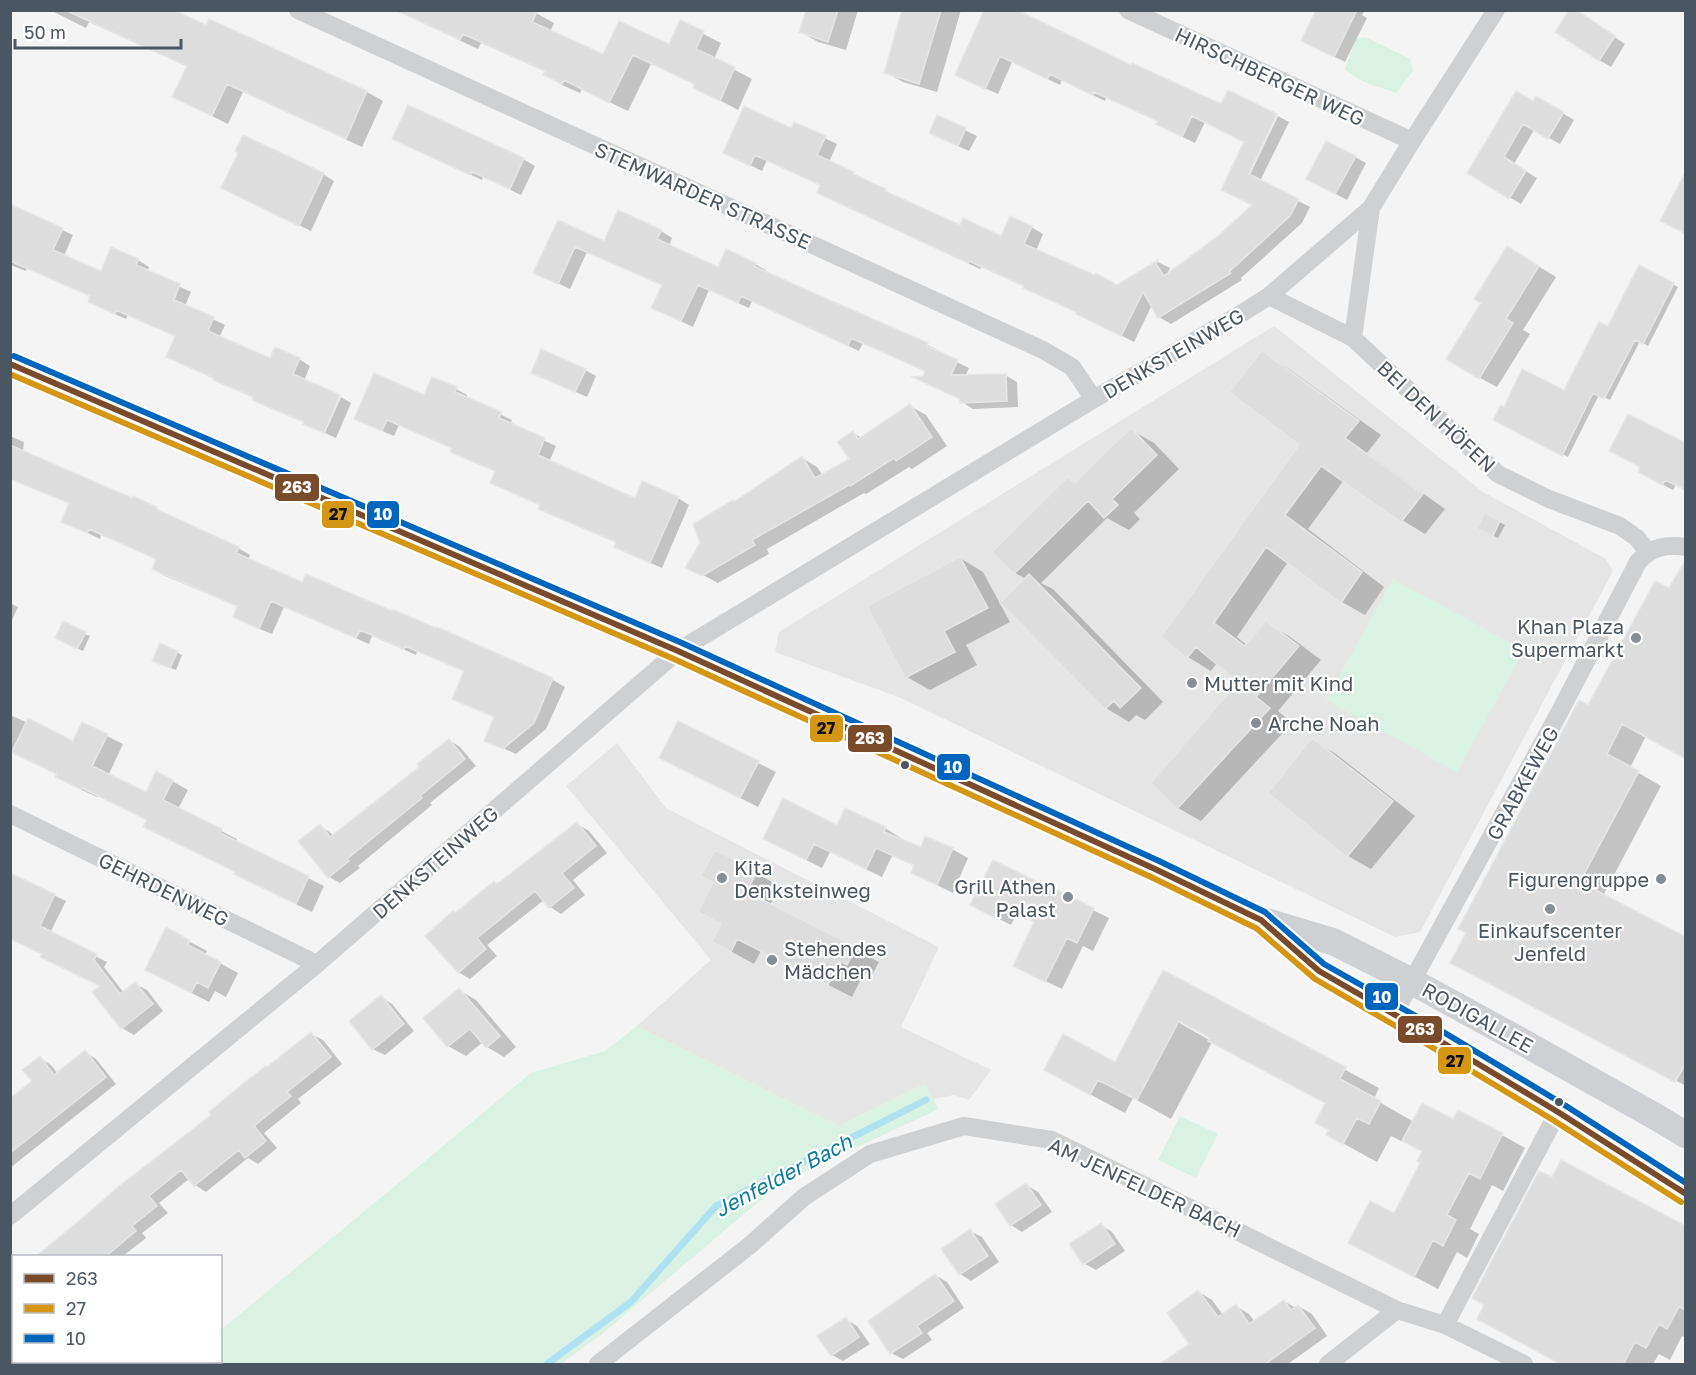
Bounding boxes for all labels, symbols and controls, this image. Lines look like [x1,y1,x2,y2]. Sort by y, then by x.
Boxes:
scale bar [15,12,182,50]
text: 50 m [24,21,66,43]
street label: HIRSCHBERGER WEG [1171,22,1369,130]
street label: STEMWARDER STRASSE [591,136,815,254]
street label: DENKSTEINWEG [1098,303,1248,403]
street label: BEI DEN HÖFEN [1373,355,1501,477]
line badge: 263 [274,473,320,502]
text: 263 [282,477,312,497]
line badge: 27 [321,500,355,529]
line badge: 10 [366,500,400,529]
text: 27 [329,504,348,524]
text: 10 [374,504,392,524]
place label: Khan Plaza Supermarkt [1511,614,1624,661]
marker: Khan Plaza Supermarkt [1629,631,1643,645]
place label: Mutter mit Kind [1204,671,1353,695]
marker: Mutter mit Kind [1185,676,1199,690]
place label: Arche Noah [1268,711,1380,735]
line badge: 27 [809,714,844,743]
marker: Arche Noah [1249,716,1263,730]
text: 27 [817,718,836,738]
street label: GRABKEWEG [1481,722,1563,844]
line badge: 263 [847,724,893,753]
text: 263 [855,728,885,748]
line badge: 10 [936,753,971,781]
text: 10 [944,757,962,777]
unlabelled marker [899,759,911,771]
street label: DENKSTEINWEG [367,801,503,923]
street label: GEHRDENWEG [95,847,233,931]
place label: Kita Denksteinweg [734,855,871,902]
place label: Figurengruppe [1507,867,1649,891]
marker: Kita Denksteinweg [715,871,729,885]
marker: Figurengruppe [1654,872,1668,886]
place label: Grill Athen Palast [954,874,1056,921]
marker: Grill Athen Palast [1061,890,1075,904]
marker: Einkaufscenter Jenfeld [1543,902,1557,916]
place label: Einkaufscenter Jenfeld [1478,918,1622,965]
place label: Stehendes Mädchen [784,936,887,983]
marker: Stehendes Mädchen [765,953,779,967]
street label: RODIGALLEE [1418,977,1538,1057]
line badge: 10 [1364,982,1399,1011]
text: 10 [1373,987,1391,1007]
line badge: 263 [1397,1015,1443,1044]
text: 263 [1405,1019,1435,1039]
line badge: 27 [1437,1046,1472,1075]
text: 27 [1446,1051,1465,1071]
unlabelled marker [1553,1096,1565,1108]
water label: Jenfelder Bach [710,1127,857,1222]
street label: AM JENFELDER BACH [1045,1132,1245,1242]
legend [12,1255,222,1363]
text: 263 [66,1267,98,1289]
text: 27 [66,1297,86,1319]
text: 10 [66,1327,86,1349]

